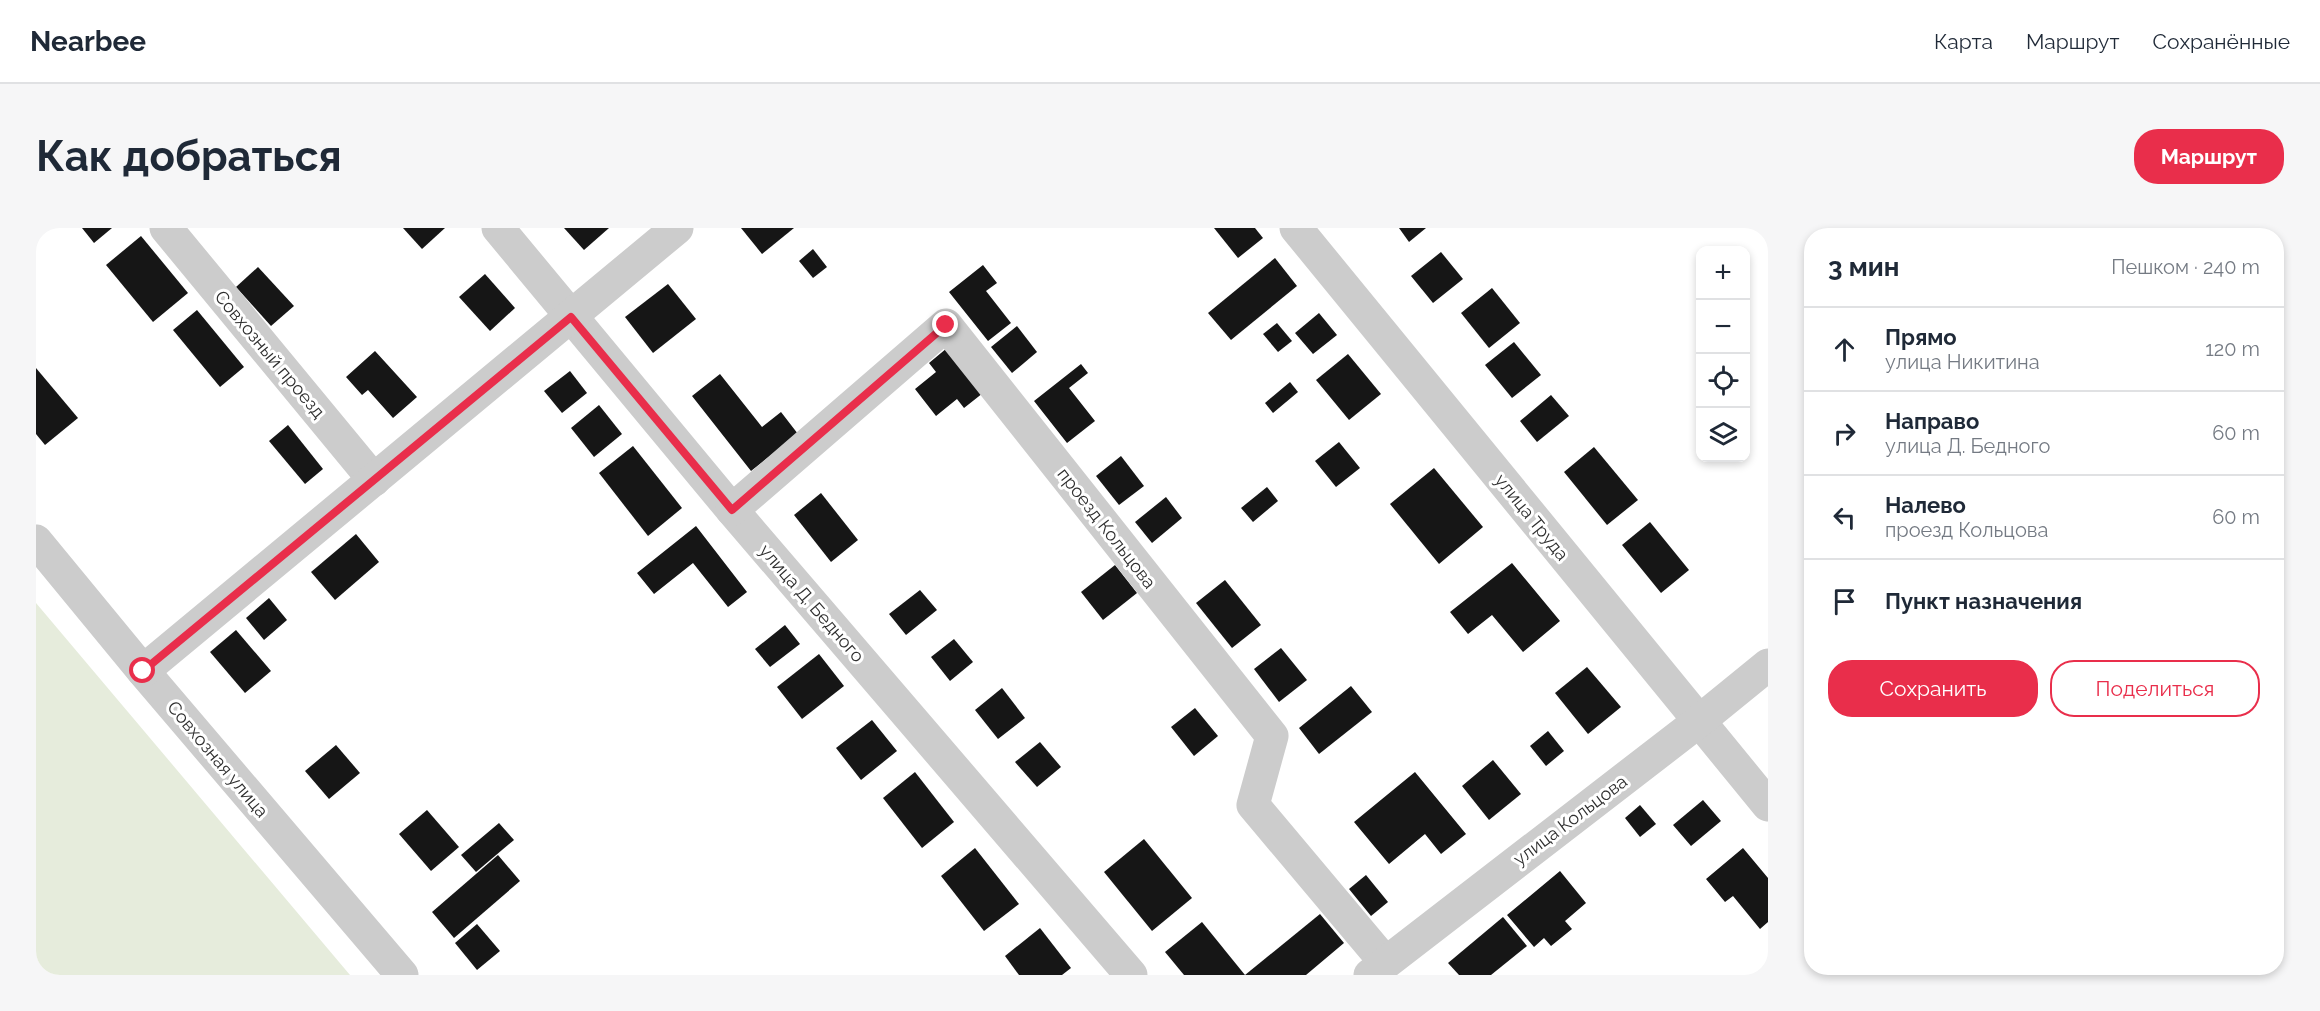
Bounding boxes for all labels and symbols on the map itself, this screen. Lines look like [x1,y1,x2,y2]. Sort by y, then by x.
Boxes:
street label: Совхозный проезд [211,286,329,422]
route end [932,311,958,337]
street label: проезд Кольцова [1053,464,1161,592]
street label: улица Труда [1491,470,1573,564]
street label: улица Д. Бедного [755,540,869,666]
route start [129,657,155,683]
street label: Совхозная улица [163,697,273,821]
street label: улица Кольцова [1509,770,1631,870]

